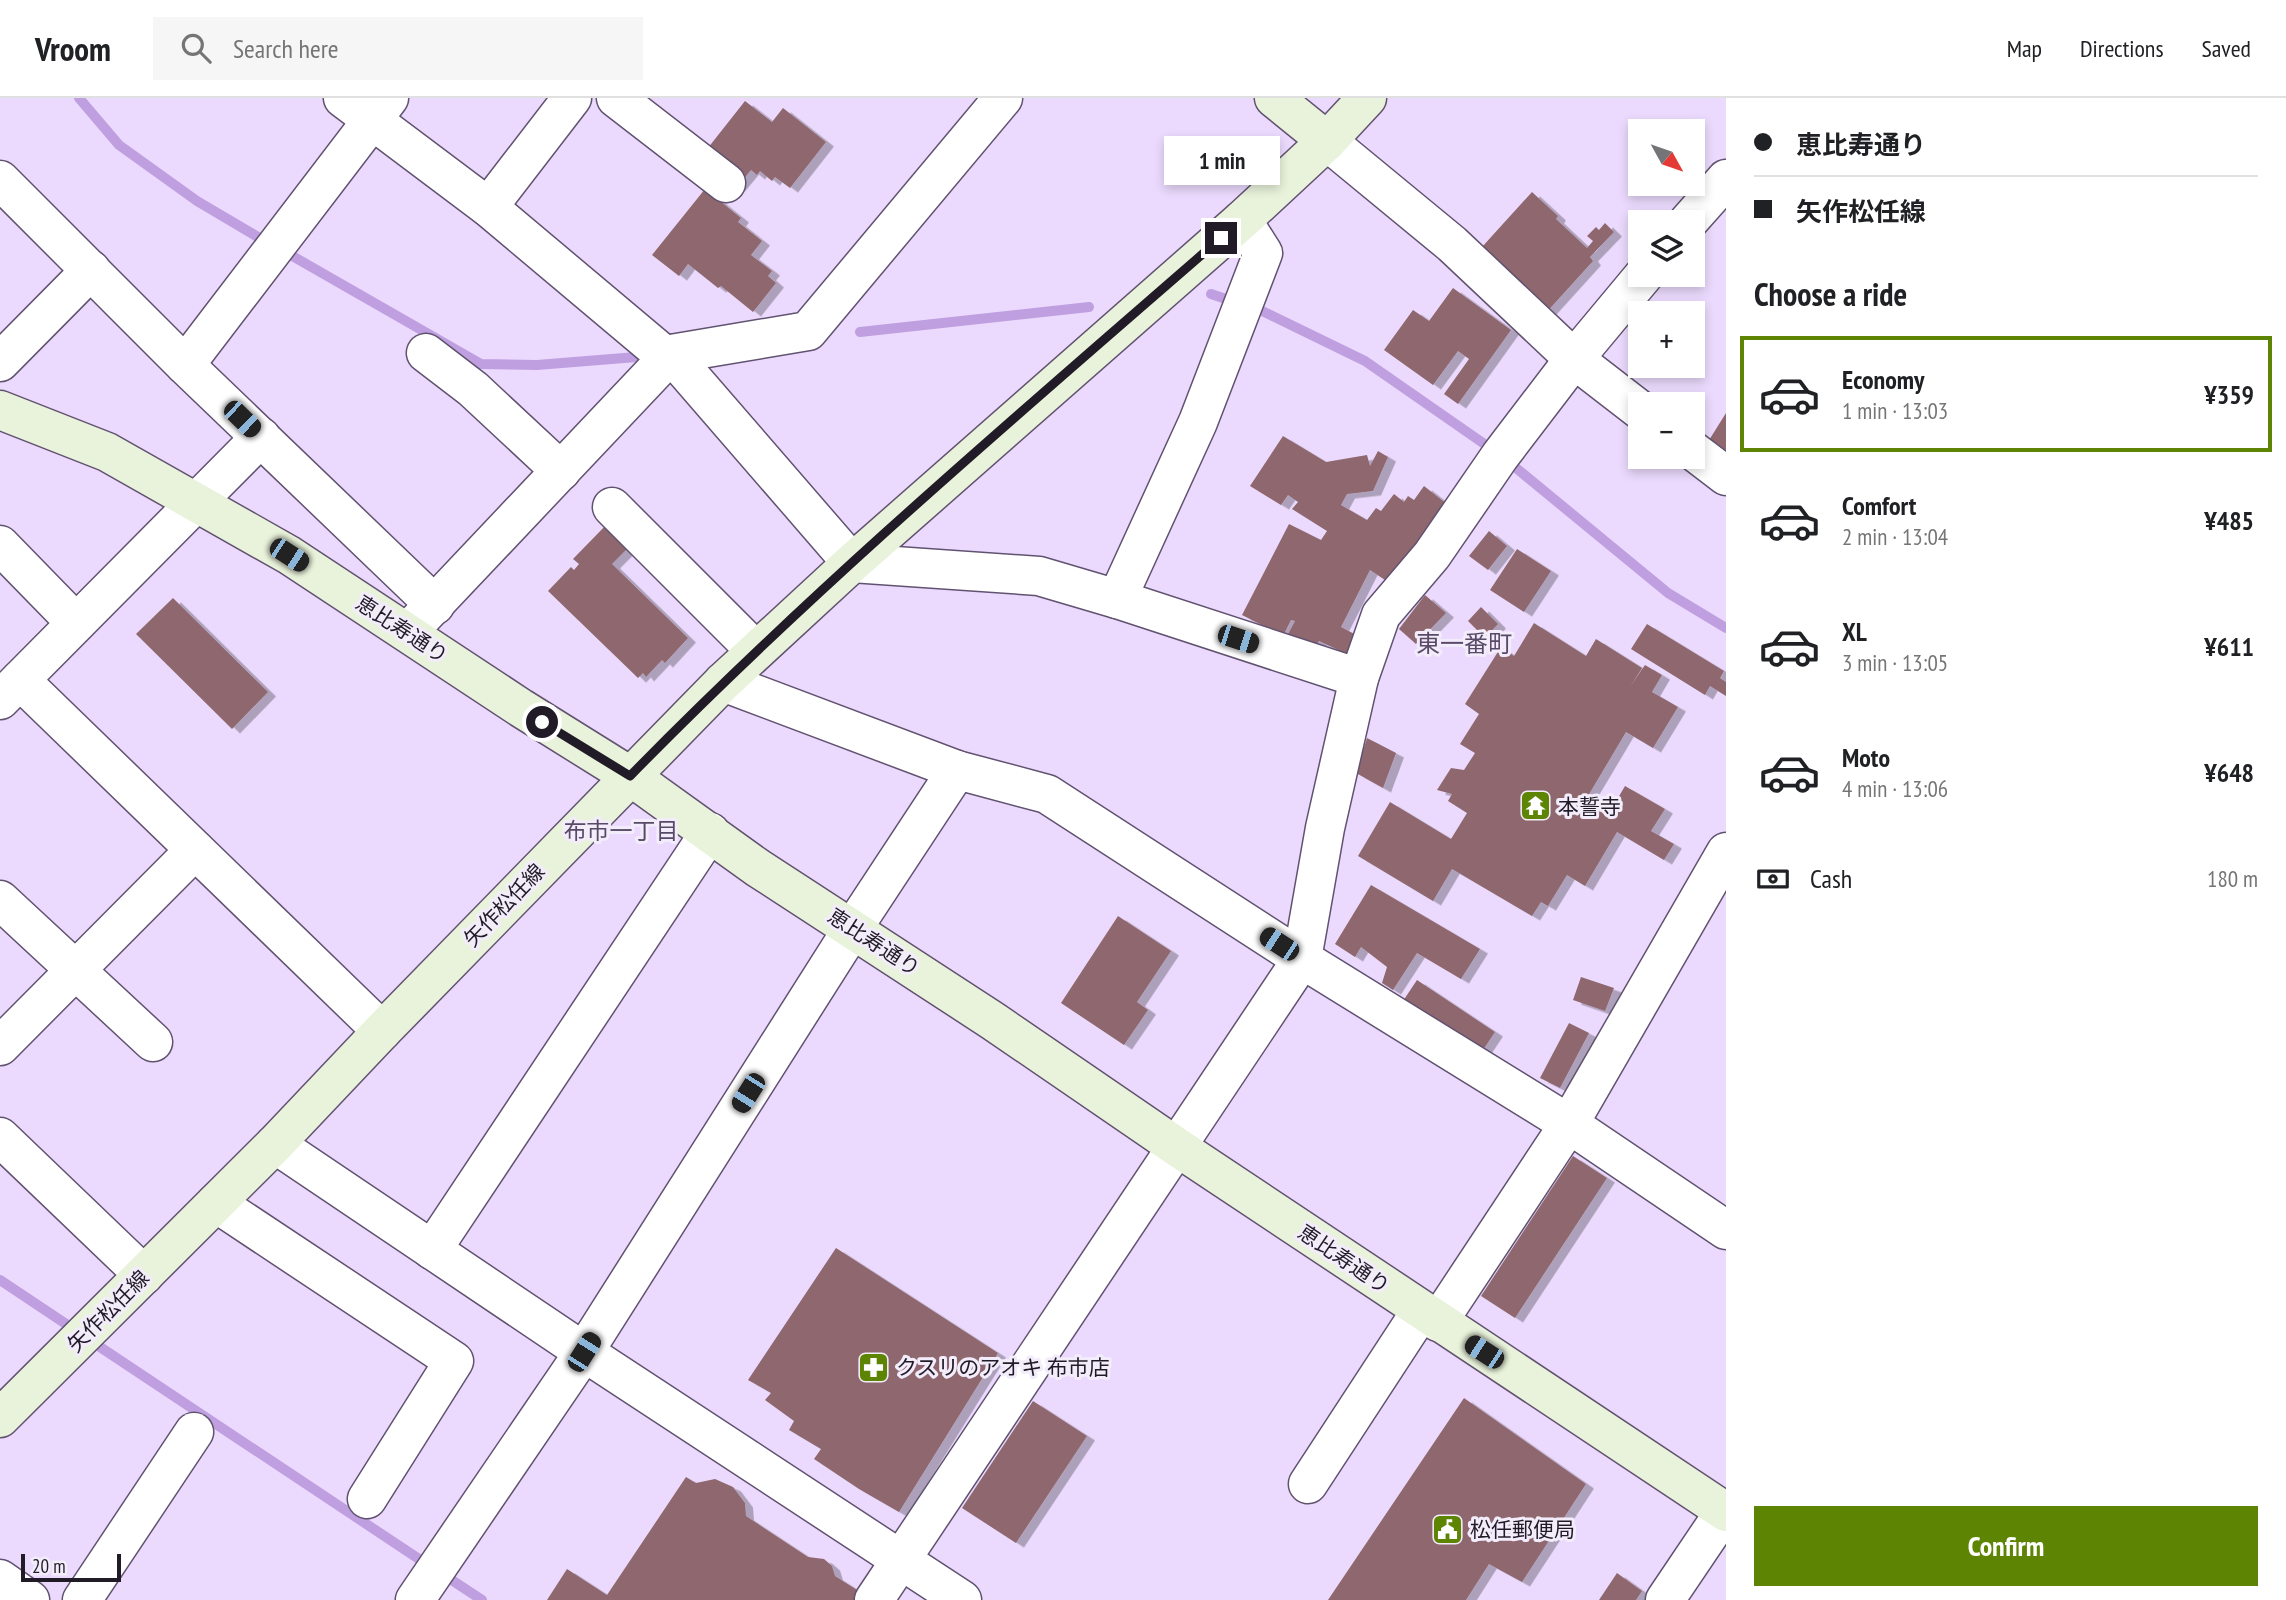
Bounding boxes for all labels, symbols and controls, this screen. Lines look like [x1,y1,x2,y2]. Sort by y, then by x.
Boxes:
search box [153,17,643,80]
text: Vroom [35,27,111,70]
icon: search [177,29,215,67]
text: Search here [233,32,339,65]
text: Map [2007,33,2042,64]
text: Directions [2080,33,2164,64]
text: Saved [2202,33,2251,64]
north arrow [1628,119,1704,196]
map controls [1628,119,1705,469]
text: 恵比寿通り [1796,128,1926,161]
callout: 1 min [1163,136,1279,186]
text: 1 min [1199,146,1245,175]
text: 矢作松任線 [1796,195,1926,228]
button: layers [1628,210,1705,287]
route end [1205,222,1237,254]
text: Choose a ride [1754,273,1907,315]
button: + [1628,301,1705,378]
icon: car [1758,363,1821,426]
text: Economy [1842,363,1924,396]
text: ¥359 [2204,378,2254,411]
button: − [1628,392,1705,469]
text: 1 min · 13:03 [1842,396,1948,425]
car [220,397,265,441]
icon: car [1758,489,1821,552]
text: Comfort [1842,489,1916,522]
text: ¥485 [2204,504,2254,537]
text: 2 min · 13:04 [1842,522,1948,551]
car [266,535,313,575]
street label: 恵比寿通り [351,589,453,669]
icon: car [1758,615,1821,678]
text: XL [1842,615,1867,648]
car [1215,623,1262,655]
district label: 東一番町 [1416,628,1512,659]
text: ¥611 [2204,630,2254,663]
text: 3 min · 13:05 [1842,648,1948,677]
route start [526,706,558,738]
icon: car [1758,741,1821,804]
text: Moto [1842,741,1890,774]
text: ¥648 [2204,756,2254,789]
text: 4 min · 13:06 [1842,774,1948,803]
temple icon: 本誓寺 [1518,789,1552,823]
place label: 本誓寺 [1558,793,1621,820]
district label: 布市一丁目 [564,816,679,845]
street label: 矢作松任線 [458,858,550,952]
icon: cash [1754,860,1792,898]
text: Cash [1810,862,1852,895]
text: 180 m [2207,864,2258,893]
street label: 恵比寿通り [823,902,925,982]
car [1256,924,1303,964]
car [728,1070,769,1116]
street label: 恵比寿通り [1293,1218,1395,1300]
street label: 矢作松任線 [61,1264,155,1358]
car [564,1329,605,1375]
car [1461,1332,1508,1372]
pharmacy icon: クスリのアオキ 布市店 [856,1350,890,1384]
place label: クスリのアオキ 布市店 [896,1354,1110,1381]
button: Confirm [1754,1506,2258,1586]
public building icon: 松任郵便局 [1430,1512,1464,1546]
place label: 松任郵便局 [1470,1516,1575,1543]
scale bar [21,1551,121,1583]
text: 20 m [32,1554,66,1578]

